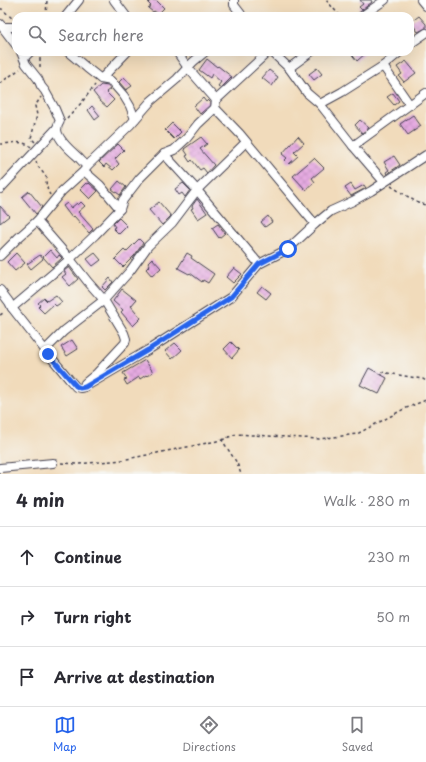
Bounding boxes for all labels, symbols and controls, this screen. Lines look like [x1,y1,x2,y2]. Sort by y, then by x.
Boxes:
search box [12,12,414,56]
icon: search [26,23,48,45]
text: Search here [58,23,144,46]
route start [279,240,297,258]
route end [39,345,57,363]
text: 4 min [16,487,64,513]
text: Walk · 280 m [323,491,410,510]
text: Continue [54,545,122,568]
icon: ahead [16,546,38,568]
text: 230 m [368,547,410,566]
text: Turn right [54,605,131,628]
icon: right [16,606,38,628]
text: 50 m [376,607,410,626]
text: Arrive at destination [54,665,215,688]
icon: arrive [16,666,38,688]
tab: Map [53,714,76,755]
tab: Directions [182,714,236,755]
tab: Saved [342,714,373,755]

